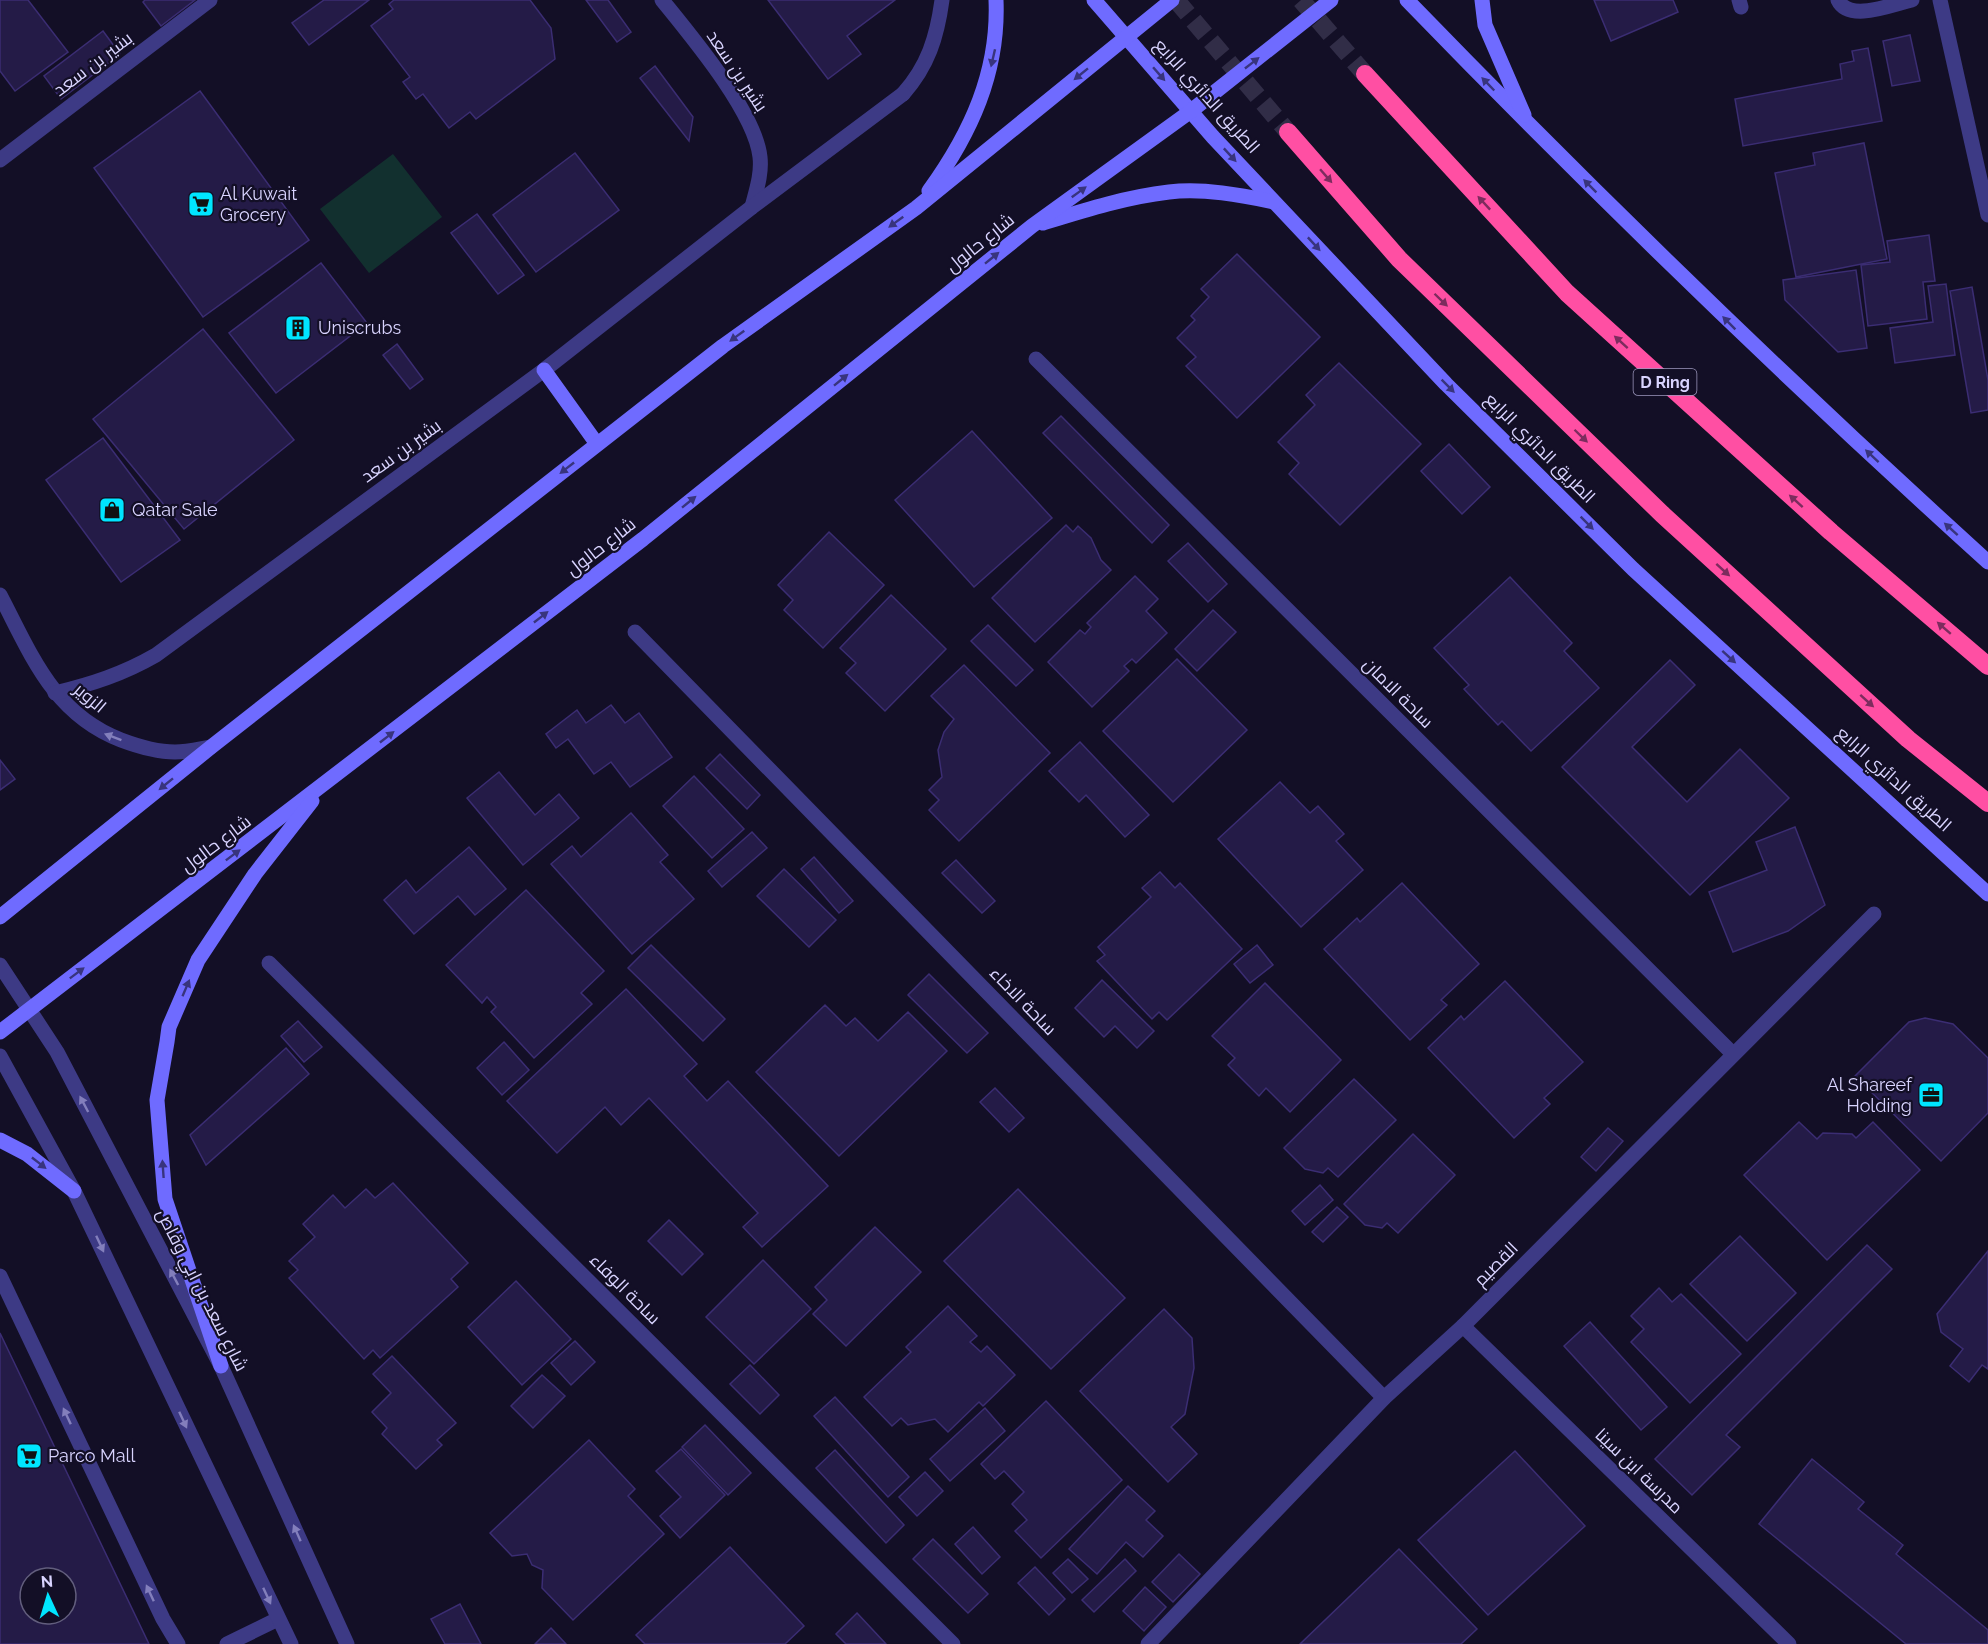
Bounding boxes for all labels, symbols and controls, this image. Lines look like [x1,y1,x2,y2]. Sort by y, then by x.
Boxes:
street label: بشير بن سعد [702,26,772,116]
street label: بشير بن سعد [49,27,137,101]
street label: الطريق الدائري الرابع [1147,34,1264,160]
one-way arrow [988,49,997,68]
one-way arrow [1244,56,1260,69]
one-way arrow [1152,66,1165,81]
one-way arrow [1073,67,1089,80]
one-way arrow [1481,76,1495,91]
one-way arrow [1223,147,1236,162]
one-way arrow [1320,168,1333,184]
one-way arrow [1583,179,1598,193]
place label: Al Kuwait Grocery [220,183,297,225]
one-way arrow [1071,186,1087,198]
supermarket icon: Al Kuwait Grocery [186,189,216,219]
one-way arrow [1477,195,1491,210]
street label: شارع حالول [941,209,1019,278]
one-way arrow [888,216,904,227]
one-way arrow [1307,237,1321,251]
one-way arrow [985,252,1000,264]
one-way arrow [1434,293,1449,307]
building icon: Uniscrubs [283,313,313,343]
one-way arrow [1723,316,1737,330]
place label: Uniscrubs [318,317,402,338]
one-way arrow [730,329,745,341]
one-way arrow [1614,335,1628,349]
road number: D Ring [1634,369,1696,395]
one-way arrow [833,374,848,386]
one-way arrow [1441,379,1455,394]
street label: الطريق الدائري الرابع [1478,388,1600,510]
street label: بشير بن سعد [357,415,445,487]
one-way arrow [1574,428,1588,442]
one-way arrow [1864,449,1879,463]
one-way arrow [559,461,574,473]
one-way arrow [1789,494,1804,508]
shop icon: Qatar Sale [97,495,127,525]
one-way arrow [681,496,696,509]
place label: Qatar Sale [132,499,218,520]
street label: شارع حالول [562,513,641,582]
one-way arrow [1579,516,1593,530]
one-way arrow [1944,523,1959,536]
one-way arrow [1715,563,1730,576]
one-way arrow [534,612,549,624]
one-way arrow [1936,622,1952,635]
one-way arrow [1721,650,1736,663]
street label: ساحة الامان [1358,653,1438,733]
street label: الزوير [69,678,111,718]
one-way arrow [1859,694,1874,707]
street label: الطريق الدائري الرابع [1830,722,1956,839]
one-way arrow [380,731,395,743]
one-way arrow [104,732,122,741]
one-way arrow [159,777,174,790]
street label: شارع حالول [177,811,256,878]
one-way arrow [225,850,240,862]
street label: ساحة الاخاء [986,962,1061,1039]
one-way arrow [70,968,85,980]
one-way arrow [181,978,191,996]
place label: Al Shareef Holding [1827,1074,1913,1116]
office icon: Al Shareef Holding [1916,1080,1946,1110]
one-way arrow [79,1095,89,1112]
one-way arrow [31,1157,46,1169]
one-way arrow [158,1160,167,1179]
street label: شارع سعد بن ابي وقاص [149,1205,253,1376]
one-way arrow [95,1235,104,1252]
street label: القصيم [1469,1237,1524,1292]
street label: ساحة الوفاء [585,1249,665,1329]
one-way arrow [169,1268,179,1285]
one-way arrow [62,1408,71,1425]
one-way arrow [179,1411,188,1428]
street label: مدرسة ابن سينا [1591,1424,1687,1518]
supermarket icon: Parco Mall [14,1441,44,1471]
place label: Parco Mall [48,1445,135,1466]
one-way arrow [292,1525,301,1542]
north arrow [18,1566,78,1626]
text: N [40,1572,54,1591]
one-way arrow [146,1584,155,1601]
one-way arrow [262,1587,272,1605]

